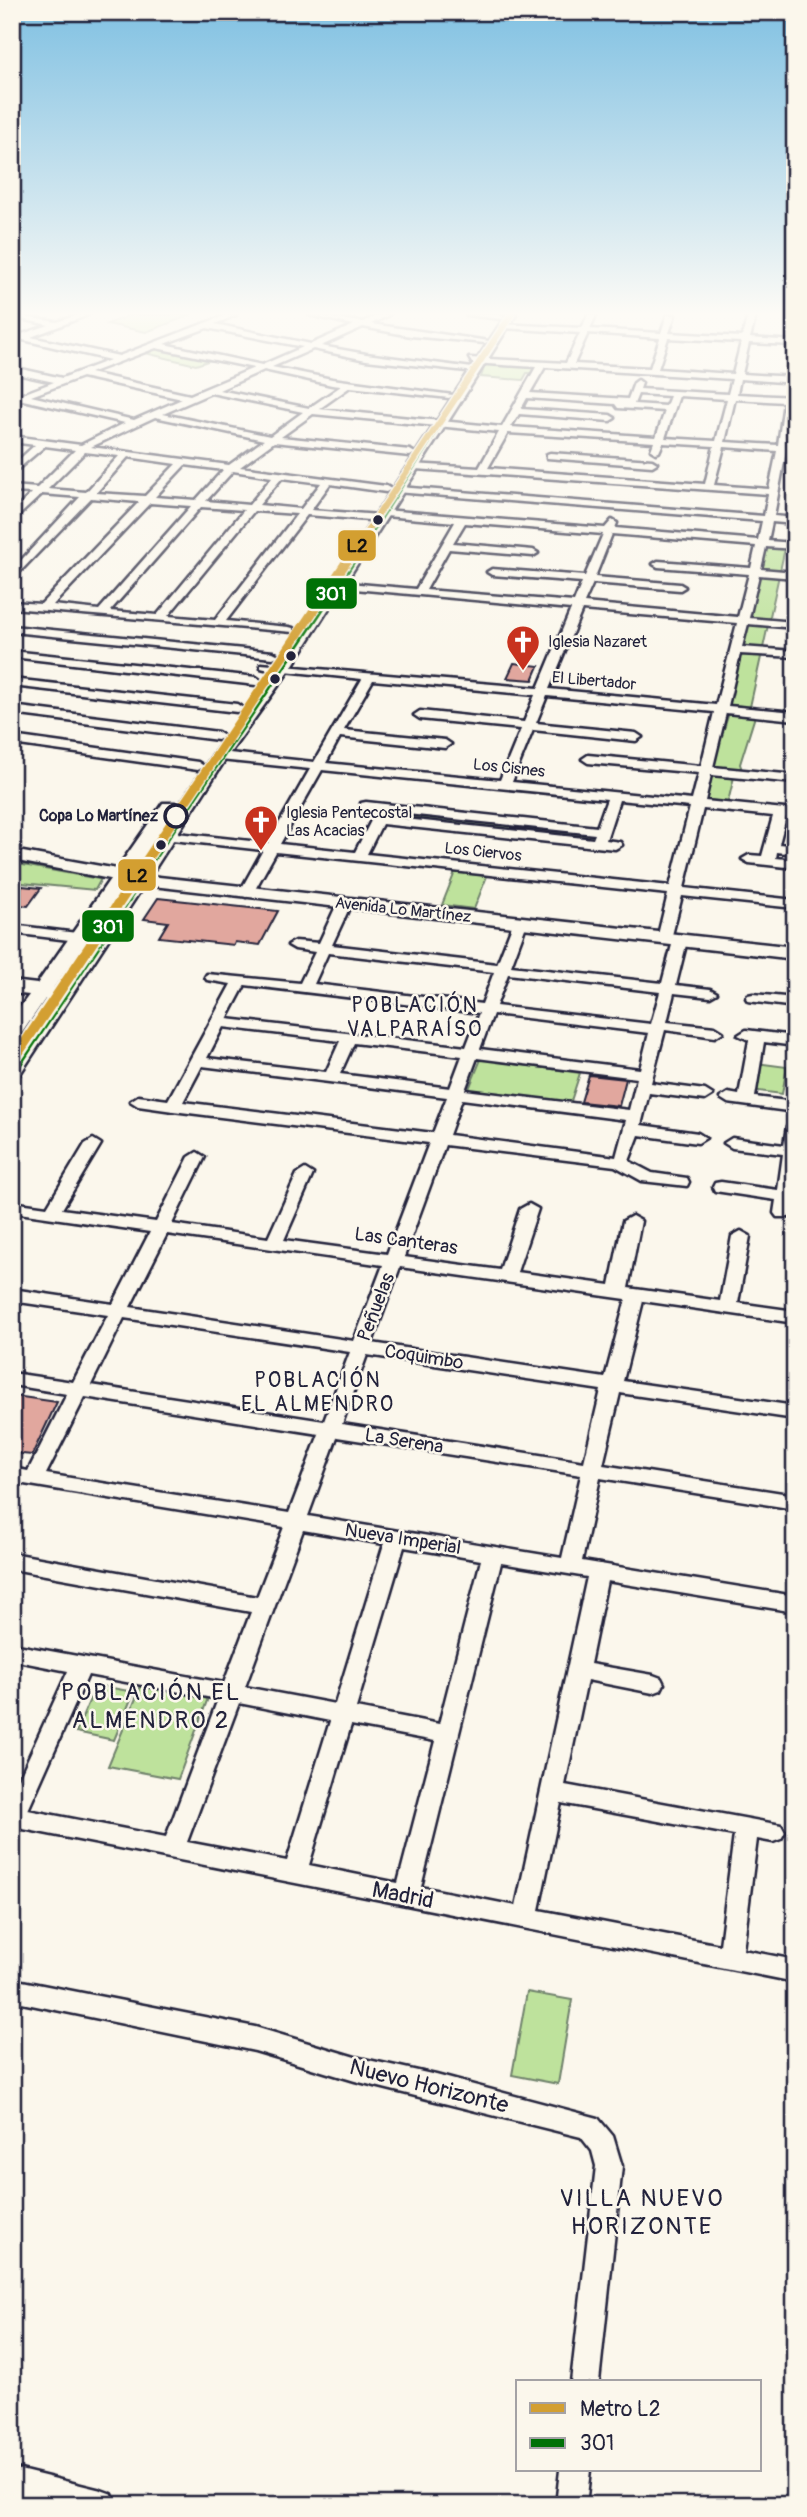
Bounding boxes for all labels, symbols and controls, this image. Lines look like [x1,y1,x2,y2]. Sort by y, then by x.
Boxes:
unlabelled marker [371,513,385,527]
line badge: L2 [337,529,377,562]
text: L2 [346,534,368,558]
line badge: 301 [305,577,358,610]
text: 301 [315,582,347,606]
church icon: Iglesia Nazaret [504,623,542,672]
place label: Iglesia Nazaret [548,632,647,652]
unlabelled marker [284,649,298,663]
street label: El Libertador [551,667,637,695]
unlabelled marker [268,672,282,686]
street label: Los Cisnes [472,754,546,782]
church icon: Iglesia Pentecostal Las Acacias [242,803,280,852]
place label: Iglesia Pentecostal Las Acacias [286,803,412,841]
marker: Copa Lo Martínez [164,804,188,828]
place label: Copa Lo Martínez [39,806,159,826]
unlabelled marker [154,838,168,852]
street label: Los Ciervos [443,838,523,866]
line badge: L2 [117,858,157,892]
text: L2 [126,864,148,888]
street label: Avenida Lo Martínez [334,893,472,927]
line badge: 301 [81,909,135,943]
text: 301 [92,915,124,939]
district label: POBLACIÓN VALPARAÍSO [347,991,483,1043]
street label: Las Canteras [353,1222,460,1260]
street label: Peñuelas [352,1269,400,1345]
street label: Coquimbo [383,1339,465,1375]
district label: POBLACIÓN EL ALMENDRO [241,1366,395,1418]
street label: La Serena [363,1423,445,1459]
street label: Nueva Imperial [343,1518,463,1560]
district label: POBLACIÓN EL ALMENDRO 2 [61,1677,241,1735]
street label: Madrid [370,1875,436,1915]
street label: Nuevo Horizonte [346,2052,512,2120]
district label: VILLA NUEVO HORIZONTE [559,2184,725,2241]
legend [516,2380,762,2472]
text: Metro L2 [580,2396,660,2423]
text: 301 [580,2430,614,2457]

